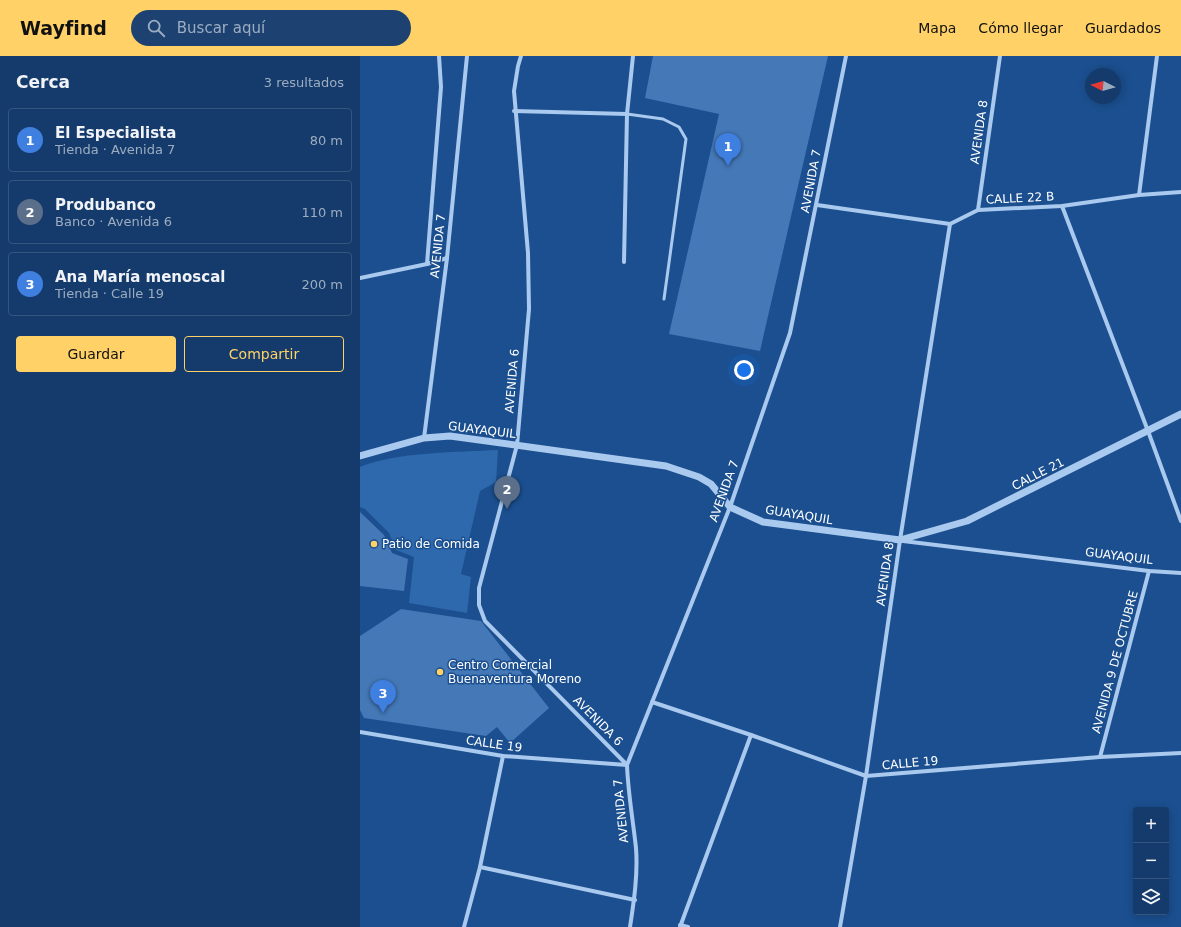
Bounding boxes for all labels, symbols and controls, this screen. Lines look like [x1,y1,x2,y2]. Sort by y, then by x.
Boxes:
search box [131,10,411,46]
text: Wayfind [20,17,107,39]
icon: search [145,17,167,39]
text: Buscar aquí [177,19,265,37]
text: Mapa [918,20,956,36]
text: Cómo llegar [978,20,1063,36]
text: Guardados [1085,20,1161,36]
north arrow [1085,68,1121,104]
text: Cerca [16,72,70,92]
text: 3 resultados [264,75,344,90]
street label: AVENIDA 8 [968,99,990,165]
text: El Especialista [55,124,176,142]
text: 1 [25,133,35,148]
text: 80 m [310,133,343,148]
pin: 1 [715,133,741,166]
text: Tienda · Avenida 7 [55,142,175,157]
street label: AVENIDA 7 [798,148,824,214]
street label: CALLE 22 B [985,189,1055,207]
text: Produbanco [55,196,156,214]
text: 2 [25,205,35,220]
text: 110 m [301,205,343,220]
street label: AVENIDA 7 [428,213,448,279]
text: Banco · Avenida 6 [55,214,172,229]
text: Ana María menoscal [55,268,225,286]
text: 3 [25,277,35,292]
text: 200 m [301,277,343,292]
text: Tienda · Calle 19 [55,286,164,301]
button: Guardar [16,336,176,372]
button: Compartir [184,336,344,372]
street label: AVENIDA 6 [502,348,522,414]
your location [734,360,754,380]
street label: GUAYAQUIL [447,419,517,441]
street label: CALLE 21 [1010,455,1066,493]
street label: AVENIDA 7 [706,458,742,524]
pin: 2 [494,476,520,509]
street label: GUAYAQUIL [764,503,834,527]
place label: Patio de Comida [382,537,480,551]
marker: Patio de Comida [369,539,379,549]
street label: AVENIDA 8 [874,541,896,607]
street label: GUAYAQUIL [1084,545,1154,567]
street label: AVENIDA 9 DE OCTUBRE [1089,589,1141,735]
place label: Centro Comercial Buenaventura Moreno [448,658,581,686]
marker: Centro Comercial Buenaventura Moreno [435,667,445,677]
pin: 3 [370,680,396,713]
street label: AVENIDA 6 [570,693,626,749]
street label: CALLE 19 [465,733,523,755]
street label: CALLE 19 [881,754,939,772]
street label: AVENIDA 7 [611,778,631,844]
map controls [1133,807,1169,915]
button: + [1133,807,1169,843]
button: − [1133,843,1169,879]
button: layers [1133,879,1169,915]

